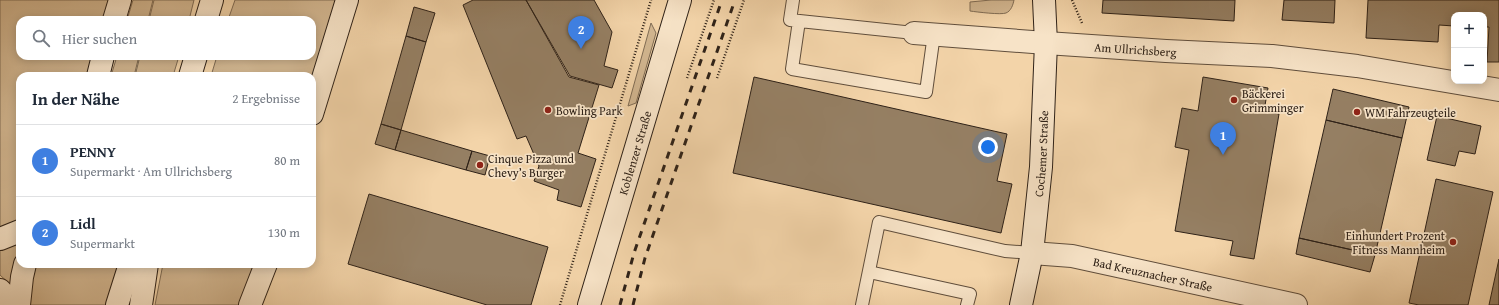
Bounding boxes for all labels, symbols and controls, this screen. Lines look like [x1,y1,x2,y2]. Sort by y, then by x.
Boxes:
map controls [1451,12,1487,84]
button: + [1451,12,1487,48]
search box [16,16,316,60]
pin: 2 [568,16,594,49]
icon: search [30,27,52,49]
text: Hier suchen [62,28,137,49]
street label: Am Ullrichsberg [1094,38,1177,60]
button: − [1451,48,1487,84]
place label: Bäckerei Grimminger [1242,85,1304,116]
text: In der Nähe [32,86,120,111]
text: 2 Ergebnisse [232,89,300,108]
marker: Bäckerei Grimminger [1229,95,1239,105]
place label: Bowling Park [556,102,623,119]
place label: WM Fahrzeugteile [1365,104,1456,121]
marker: Bowling Park [543,105,553,115]
marker: WM Fahrzeugteile [1352,107,1362,117]
street label: Koblenzer Straße [614,108,655,197]
street label: Cochemer Straße [1029,110,1052,198]
pin: 1 [1210,122,1236,155]
your location [978,137,998,157]
text: PENNY [70,141,116,162]
place label: Cinque Pizza und Chevy’s Burger [488,150,575,181]
text: 1 [42,151,48,170]
text: 80 m [274,151,300,170]
marker: Cinque Pizza und Chevy’s Burger [475,160,485,170]
text: Supermarkt · Am Ullrichsberg [70,162,232,181]
text: Lidl [70,213,96,234]
text: 2 [42,223,48,242]
text: 130 m [268,223,300,242]
place label: Einhundert Prozent Fitness Mannheim [1346,227,1446,258]
text: Supermarkt [70,234,135,253]
marker: Einhundert Prozent Fitness Mannheim [1448,237,1458,247]
street label: Bad Kreuznacher Straße [1092,252,1215,295]

